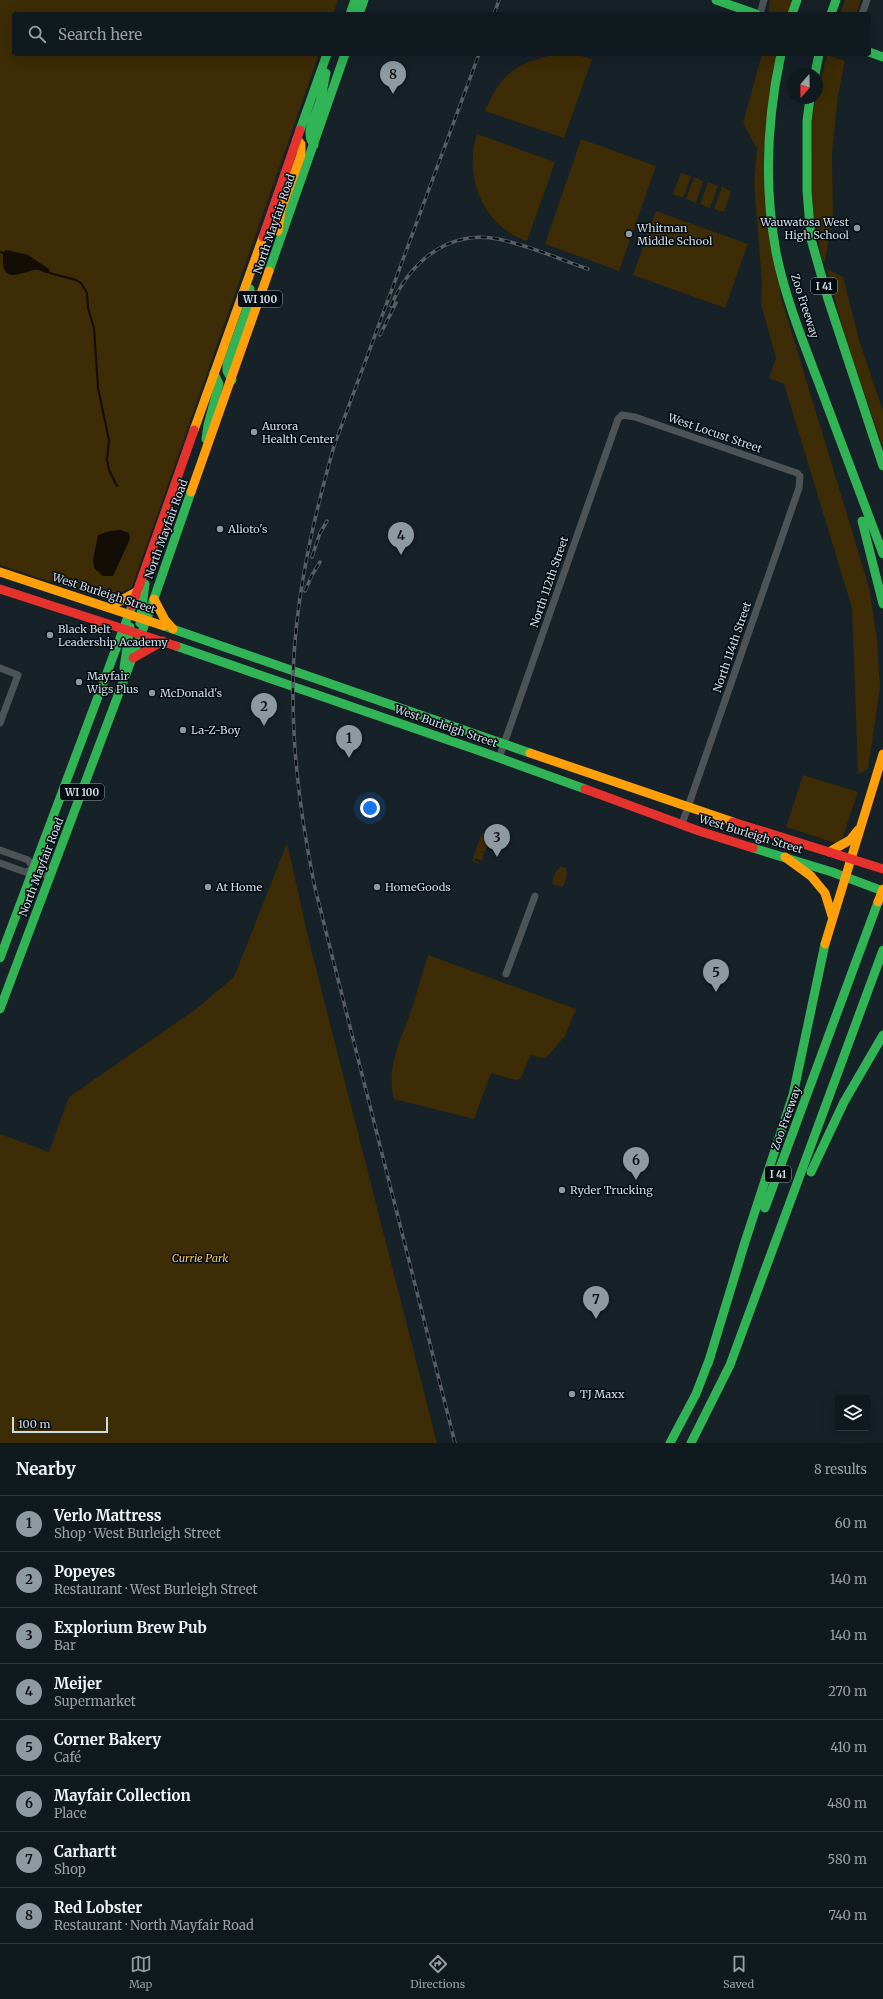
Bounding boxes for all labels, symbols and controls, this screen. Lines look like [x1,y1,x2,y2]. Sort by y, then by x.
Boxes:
search box [12,12,871,56]
icon: search [26,23,48,45]
text: Search here [58,25,142,44]
pin: 8 [380,61,406,94]
north arrow [787,68,823,104]
street label: North Mayfair Road [250,172,298,276]
place label: Wauwatosa West High School [759,215,850,242]
place label: Whitman Middle School [636,221,713,248]
marker: Wauwatosa West High School [852,223,862,233]
marker: Whitman Middle School [624,229,634,239]
street label: Zoo Freeway [788,272,822,341]
road number: I 41 [811,278,837,294]
road number: WI 100 [238,291,282,307]
street label: West Locust Street [665,410,764,456]
place label: Aurora Health Center [261,419,334,446]
marker: Aurora Health Center [249,427,259,437]
street label: North Mayfair Road [141,477,191,581]
place label: Alioto's [227,522,267,536]
pin: 4 [388,522,414,555]
marker: Alioto's [215,524,225,534]
street label: North 112th Street [527,534,571,629]
street label: West Burleigh Street [50,569,158,617]
street label: North 114th Street [710,599,754,694]
place label: Black Belt Leadership Academy [58,622,168,649]
marker: Black Belt Leadership Academy [45,630,55,640]
place label: Mayfair Wigs Plus [86,669,138,696]
marker: Mayfair Wigs Plus [74,677,84,687]
place label: McDonald's [160,686,222,700]
marker: McDonald's [147,688,157,698]
pin: 2 [251,693,277,726]
street label: West Burleigh Street [392,701,500,750]
place label: La-Z-Boy [191,723,241,737]
marker: La-Z-Boy [178,725,188,735]
pin: 1 [336,725,362,758]
road number: WI 100 [60,784,104,800]
your location [360,798,380,818]
street label: West Burleigh Street [696,811,805,857]
street label: North Mayfair Road [16,815,66,918]
pin: 3 [484,824,510,857]
place label: At Home [215,880,262,894]
place label: HomeGoods [385,880,451,894]
marker: At Home [203,882,213,892]
marker: HomeGoods [372,882,382,892]
pin: 5 [703,959,729,992]
street label: Zoo Freeway [768,1084,804,1152]
pin: 6 [623,1147,649,1180]
road number: I 41 [765,1166,791,1182]
place label: Ryder Trucking [570,1183,653,1197]
marker: Ryder Trucking [557,1185,567,1195]
park label: Currie Park [172,1251,228,1265]
pin: 7 [583,1286,609,1319]
place label: TJ Maxx [580,1387,625,1401]
marker: TJ Maxx [567,1389,577,1399]
map controls [835,1395,871,1431]
button: layers [835,1395,871,1431]
scale bar [12,1415,108,1434]
text: 100 m [18,1417,50,1431]
text: Nearby [16,1458,76,1480]
text: 8 results [814,1461,867,1478]
text: Verlo Mattress [54,1506,162,1525]
text: 1 [26,1515,32,1532]
text: 60 m [835,1515,867,1532]
text: Shop · West Burleigh Street [54,1525,221,1542]
text: Popeyes [54,1562,115,1581]
text: 2 [25,1571,33,1588]
text: 140 m [830,1571,867,1588]
text: Restaurant · West Burleigh Street [54,1581,258,1598]
text: Explorium Brew Pub [54,1618,207,1637]
text: 3 [25,1627,33,1644]
text: 140 m [830,1627,867,1644]
text: Bar [54,1637,76,1654]
text: Meijer [54,1674,102,1693]
text: 4 [25,1683,33,1700]
text: 270 m [828,1683,867,1700]
text: Supermarket [54,1693,136,1710]
text: Corner Bakery [54,1730,161,1749]
text: 5 [25,1739,33,1756]
text: 410 m [830,1739,867,1756]
text: Café [54,1749,81,1766]
text: Mayfair Collection [54,1786,191,1805]
text: 6 [25,1795,33,1812]
text: 480 m [827,1795,867,1812]
text: Place [54,1805,87,1822]
text: Carhartt [54,1842,117,1861]
text: 7 [25,1851,33,1868]
text: 580 m [828,1851,867,1868]
text: Shop [54,1861,86,1878]
text: Red Lobster [54,1898,142,1917]
text: 8 [25,1907,33,1924]
text: 740 m [828,1907,867,1924]
text: Restaurant · North Mayfair Road [54,1917,254,1934]
tab: Map [129,1953,152,1991]
tab: Directions [410,1953,465,1991]
tab: Saved [723,1953,754,1991]

